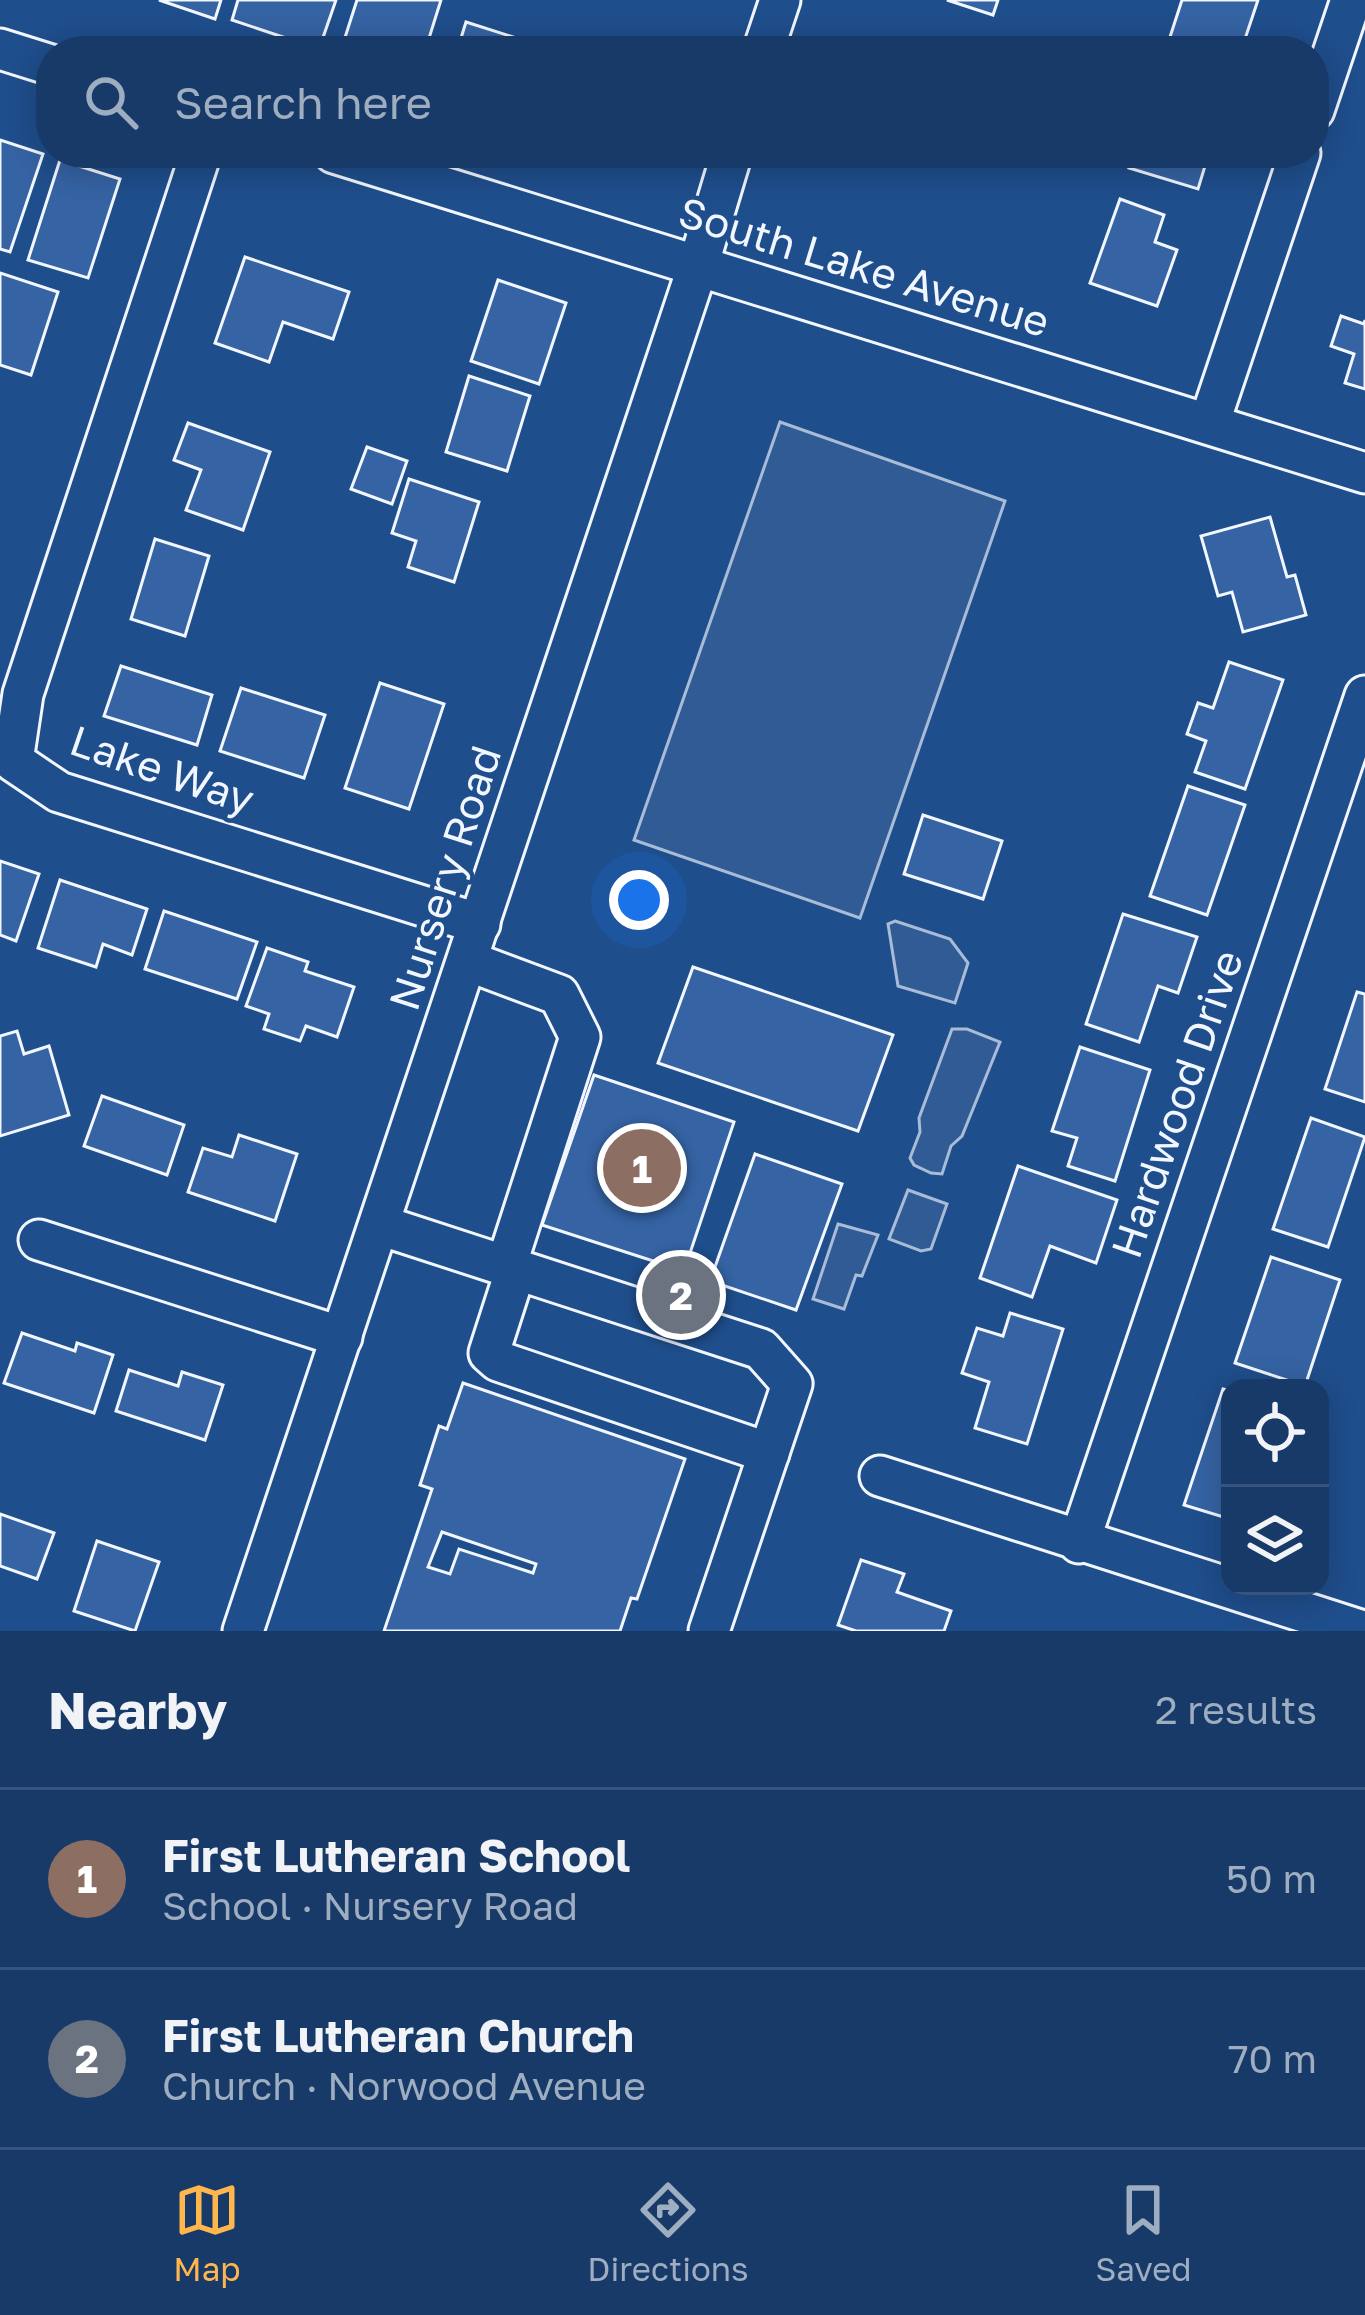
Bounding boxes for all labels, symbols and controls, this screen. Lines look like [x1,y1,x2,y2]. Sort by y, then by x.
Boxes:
search box [36,36,1329,168]
icon: search [78,69,144,135]
text: Search here [174,75,432,129]
street label: South Lake Avenue [673,186,1056,346]
street label: Lake Way [64,714,261,824]
street label: Nursery Road [378,739,510,1016]
your location [609,870,669,930]
street label: Hardwood Drive [1100,943,1252,1264]
pin: 1 [603,1123,681,1213]
pin: 2 [642,1250,720,1340]
map controls [1221,1379,1329,1595]
button: locate [1221,1379,1329,1487]
button: layers [1221,1487,1329,1595]
text: Nearby [48,1679,227,1740]
text: 2 results [1155,1686,1317,1733]
text: First Lutheran School [162,1828,630,1882]
text: 1 [77,1855,97,1902]
text: 50 m [1226,1855,1317,1902]
text: School · Nursery Road [162,1882,578,1929]
text: First Lutheran Church [162,2008,634,2062]
text: 2 [75,2035,99,2082]
text: 70 m [1228,2035,1317,2082]
text: Church · Norwood Avenue [162,2062,646,2109]
tab: Map [173,2177,241,2288]
tab: Directions [587,2177,749,2288]
tab: Saved [1095,2177,1192,2288]

